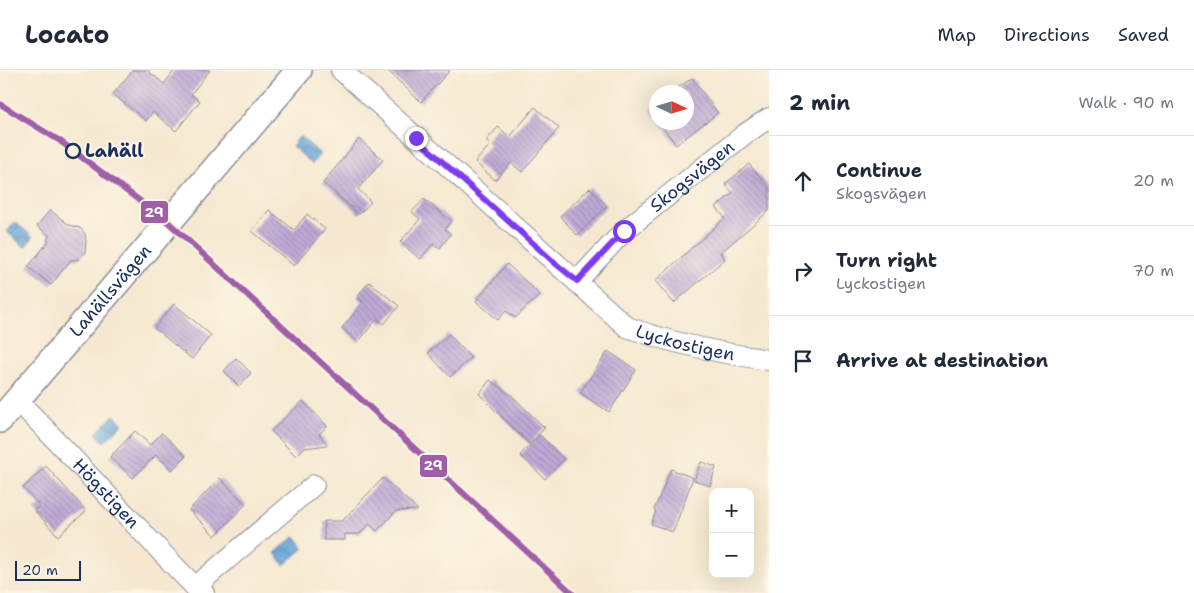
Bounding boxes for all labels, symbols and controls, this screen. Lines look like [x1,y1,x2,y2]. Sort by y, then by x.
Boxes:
text: Locato [25,19,109,51]
text: Map [938,23,976,47]
text: Directions [1004,23,1090,47]
text: Saved [1118,23,1169,47]
north arrow [649,85,694,130]
text: 2 min [789,89,850,117]
text: Walk · 90 m [1079,92,1174,113]
route end [405,127,428,150]
street label: Skogsvägen [645,135,739,218]
place label: Lahäll [85,139,143,163]
marker: Lahäll [65,143,81,159]
text: Continue [836,158,922,183]
icon: ahead [789,167,817,195]
text: 20 m [1133,170,1174,191]
text: Skogsvägen [836,183,927,204]
line badge: 29 [140,200,169,224]
text: 29 [144,203,164,221]
route start [613,220,636,243]
street label: Lahällsvägen [64,239,157,342]
text: Turn right [836,248,937,273]
icon: right [789,257,817,285]
text: 70 m [1133,260,1174,281]
text: Lyckostigen [836,273,926,294]
street label: Lyckostigen [633,319,737,366]
icon: arrive [789,347,817,375]
text: Arrive at destination [836,348,1048,373]
street label: Högstigen [67,453,145,534]
line badge: 29 [419,454,448,478]
text: 29 [423,456,443,474]
map controls [709,488,754,578]
button: + [709,488,754,533]
button: − [709,533,754,578]
scale bar [15,558,81,581]
text: 20 m [22,561,58,579]

